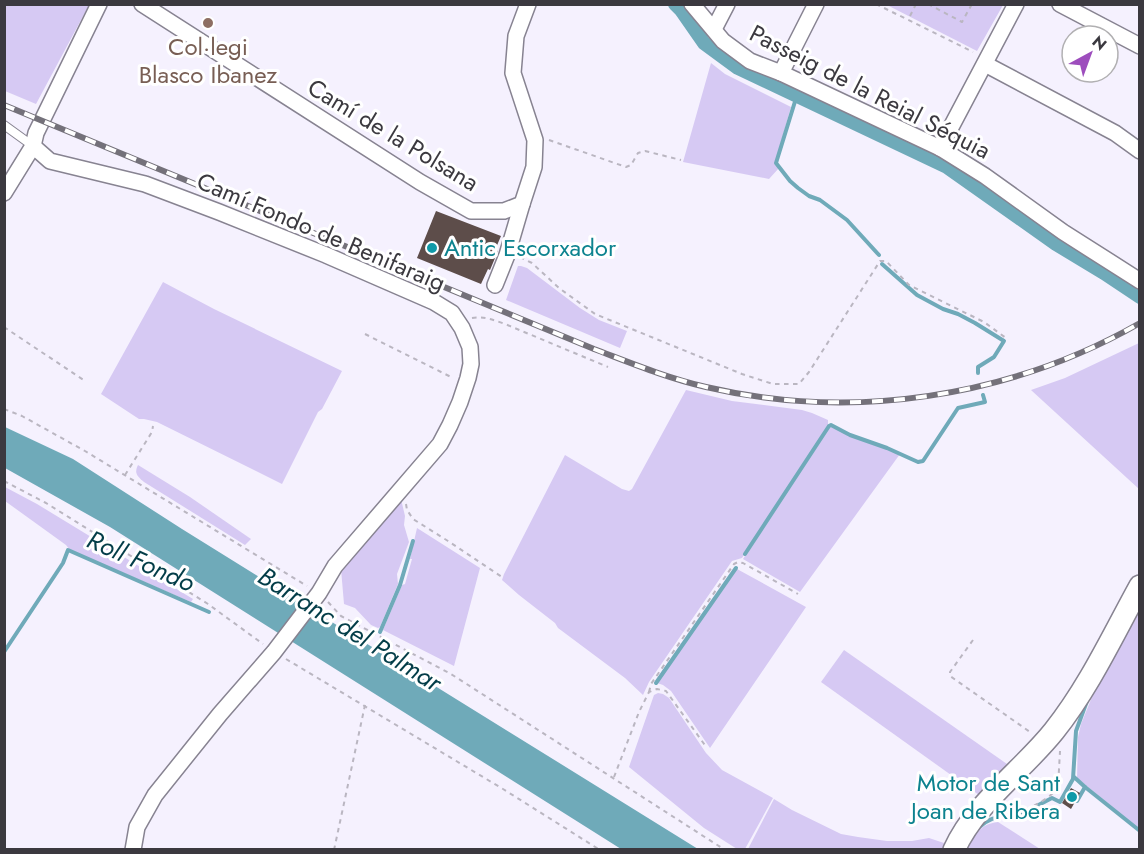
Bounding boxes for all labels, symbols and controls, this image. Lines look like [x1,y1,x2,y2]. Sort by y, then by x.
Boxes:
marker: Col·legi Blasco Ibanez [201,16,215,30]
street label: Passeig de la Reial Séquia [744,16,997,168]
north arrow [1060,24,1120,84]
place label: Col·legi Blasco Ibanez [139,29,277,92]
text: N [1087,30,1112,56]
street label: Camí de la Polsana [301,70,485,200]
street label: Camí Fondo de Benifaraig [191,163,451,300]
place label: Antic Escorxador [444,230,617,265]
marker: Antic Escorxador [425,241,439,255]
water label: Roll Fondo [81,520,201,602]
water label: Barranc del Palmar [251,557,450,702]
place label: Motor de Sant Joan de Ribera [908,765,1060,828]
marker: Motor de Sant Joan de Ribera [1065,790,1079,804]

